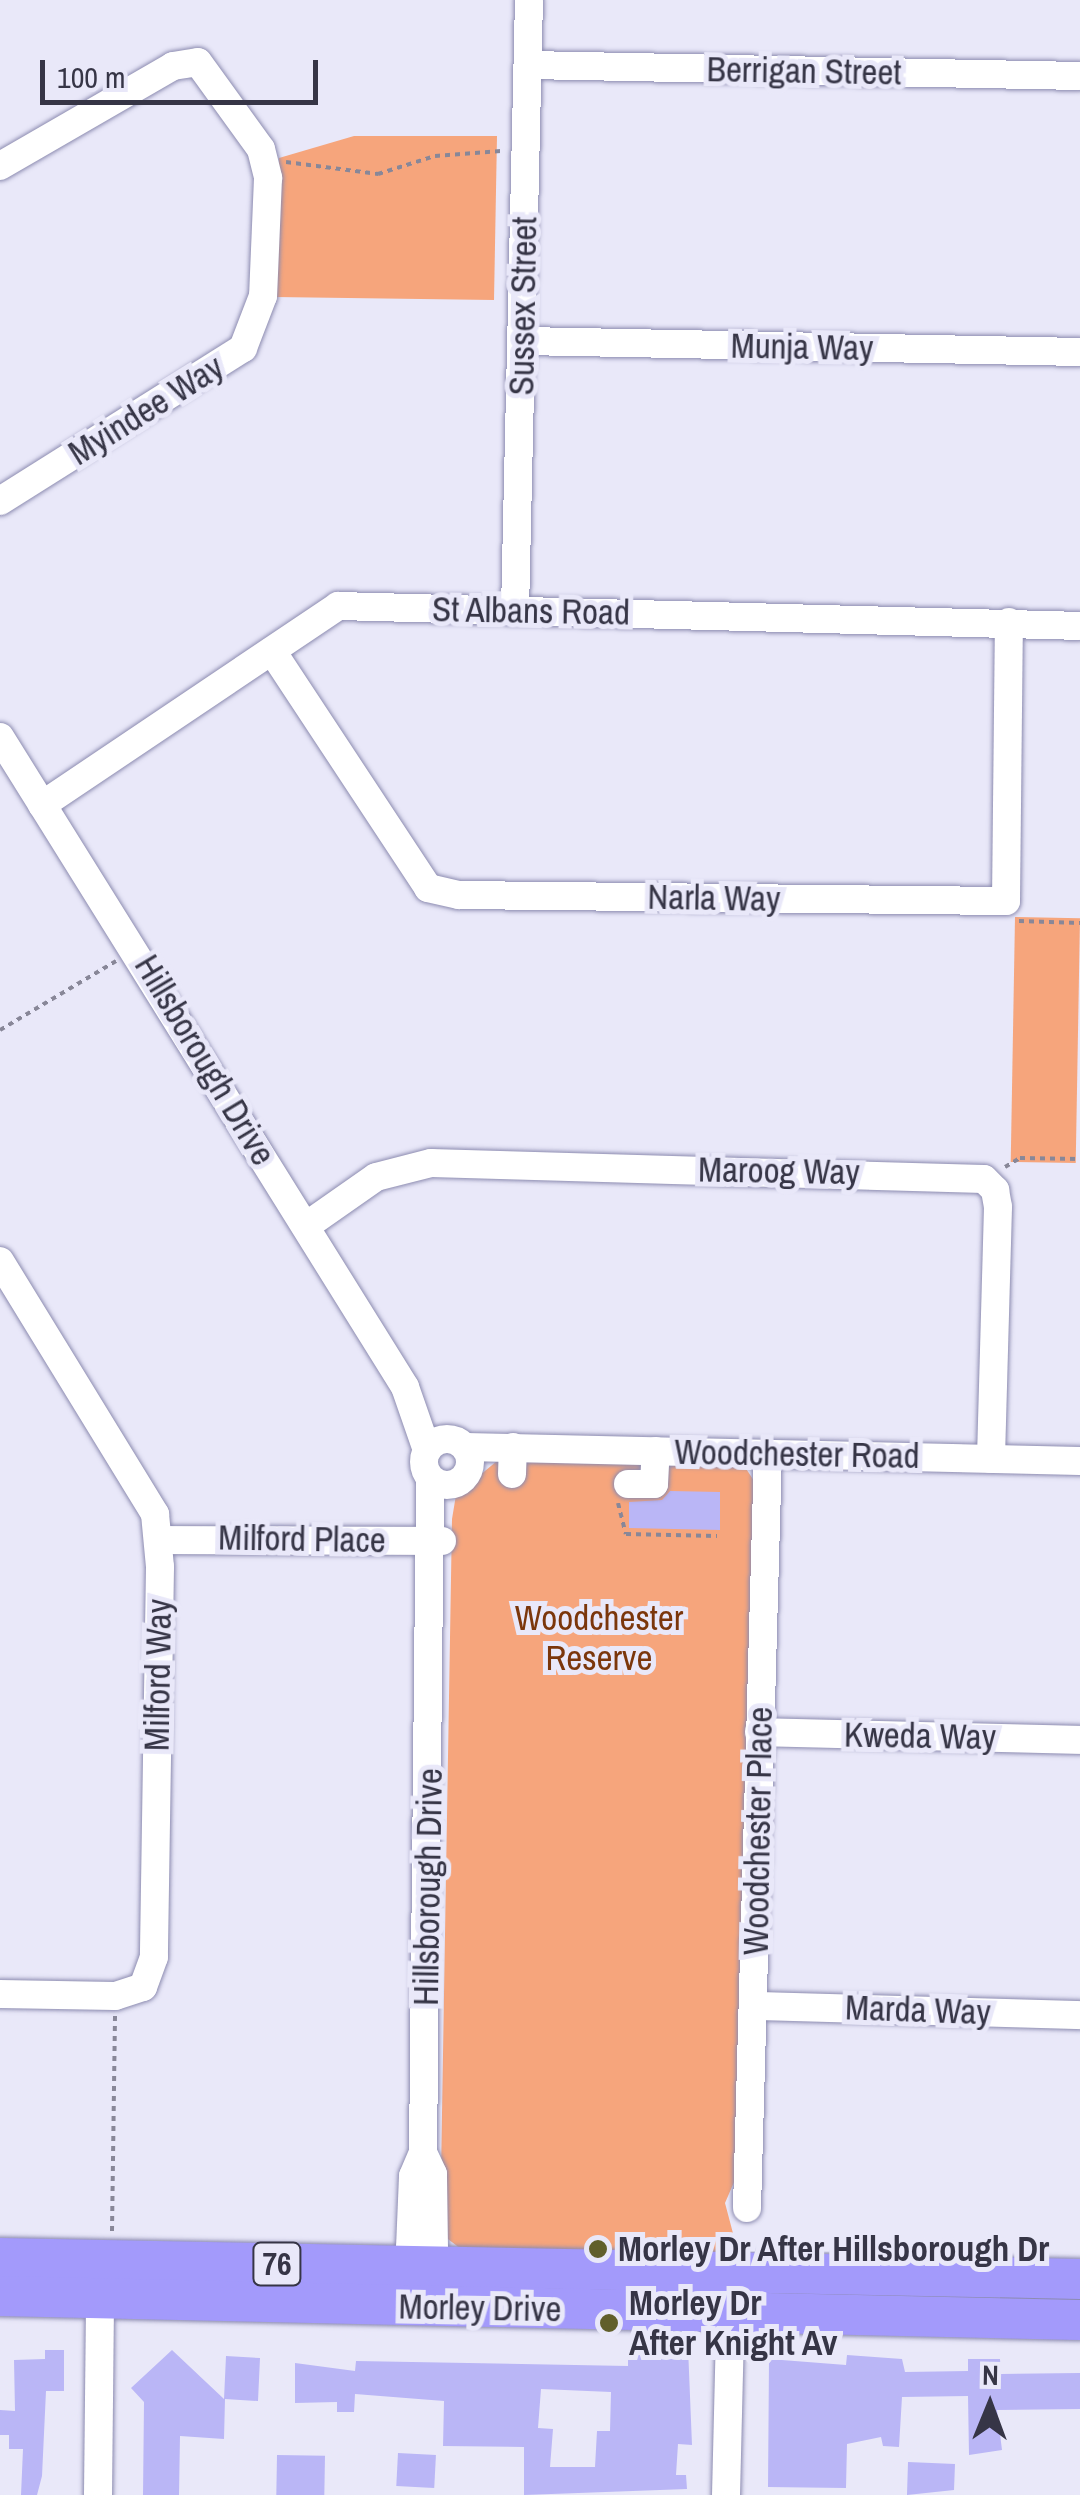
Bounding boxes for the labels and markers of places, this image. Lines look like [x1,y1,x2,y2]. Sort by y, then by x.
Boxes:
place label: Morley Dr After Hillsborough Dr [618,2228,1050,2270]
marker: Morley Dr After Hillsborough Dr [587,2238,609,2260]
place label: Morley Dr After Knight Av [629,2282,838,2364]
marker: Morley Dr After Knight Av [598,2312,620,2334]

